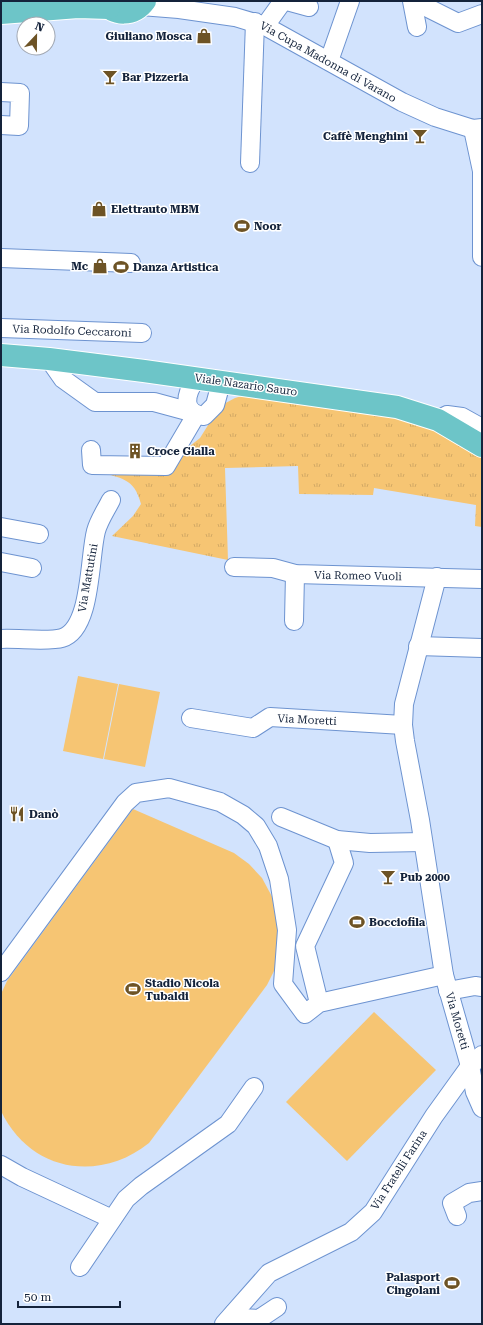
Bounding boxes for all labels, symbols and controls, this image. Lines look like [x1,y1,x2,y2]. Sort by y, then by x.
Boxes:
north arrow [16,16,56,56]
street label: Via Cupa Madonna di Varano [257,19,399,105]
text: N [33,20,46,35]
shop icon: Giuliano Mosca [195,27,213,45]
place label: Giuliano Mosca [106,30,193,43]
bar icon: Bar Pizzeria [101,68,119,86]
place label: Bar Pizzeria [122,71,189,84]
bar icon: Caffè Menghini [411,127,429,145]
place label: Caffè Menghini [323,130,408,143]
shop icon: Elettrauto MBM [90,200,108,218]
place label: Elettrauto MBM [111,203,200,216]
sports icon: Noor [233,217,251,235]
place label: Noor [254,220,282,233]
shop icon: Mc [91,257,109,275]
sports icon: Danza Artistica [112,258,130,276]
place label: Mc [71,260,89,273]
place label: Danza Artistica [133,261,219,274]
street label: Via Rodolfo Ceccaroni [12,322,132,340]
street label: Viale Nazario Sauro [194,371,298,399]
building icon: Croce Gialla [126,442,144,460]
place label: Croce Gialla [147,445,215,458]
street label: Via Mattutini [76,542,101,613]
street label: Via Romeo Vuoli [314,569,402,583]
street label: Via Moretti [277,712,337,728]
restaurant icon: Danò [8,805,26,823]
place label: Danò [29,808,59,821]
bar icon: Pub 2000 [379,868,397,886]
place label: Pub 2000 [400,871,450,884]
sports icon: Bocciofila [348,913,366,931]
place label: Bocciofila [369,916,426,929]
place label: Stadio Nicola Tubaldi [145,977,220,1003]
sports icon: Stadio Nicola Tubaldi [124,980,142,998]
street label: Via Moretti [443,991,472,1052]
street label: Via Fratelli Farina [368,1128,430,1212]
place label: Palasport Cingolani [386,1271,441,1297]
sports icon: Palasport Cingolani [443,1274,461,1292]
scale bar [18,1283,120,1309]
text: 50 m [24,1290,51,1304]

